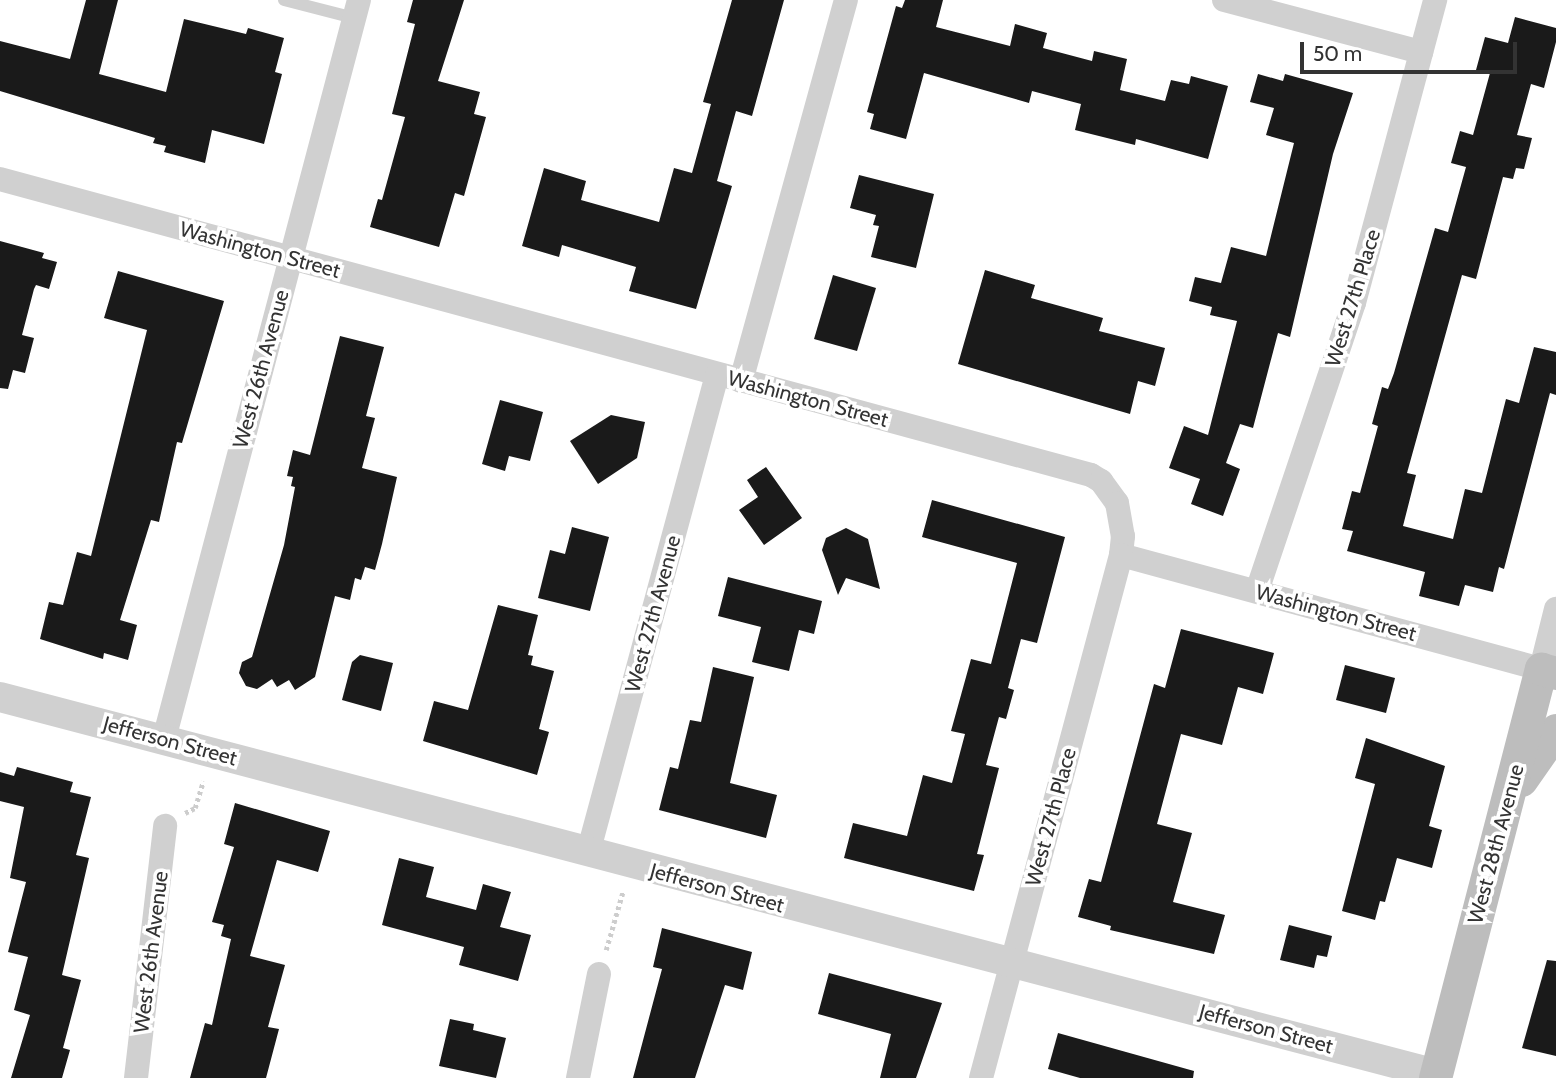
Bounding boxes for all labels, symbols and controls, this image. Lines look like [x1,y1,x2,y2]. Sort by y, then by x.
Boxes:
scale bar [1304,28,1521,72]
text: 50 m [1313,41,1362,66]
street label: Washington Street [177,217,343,283]
street label: West 27th Place [1320,226,1386,370]
street label: West 26th Avenue [228,287,294,451]
street label: Washington Street [725,366,891,432]
street label: West 27th Avenue [620,533,686,695]
street label: Washington Street [1253,580,1419,646]
street label: Jefferson Street [100,711,240,771]
street label: West 27th Place [1020,745,1082,889]
street label: West 28th Avenue [1463,762,1529,926]
street label: Jefferson Street [647,858,787,918]
street label: West 26th Avenue [129,870,173,1034]
street label: Jefferson Street [1196,999,1336,1059]

